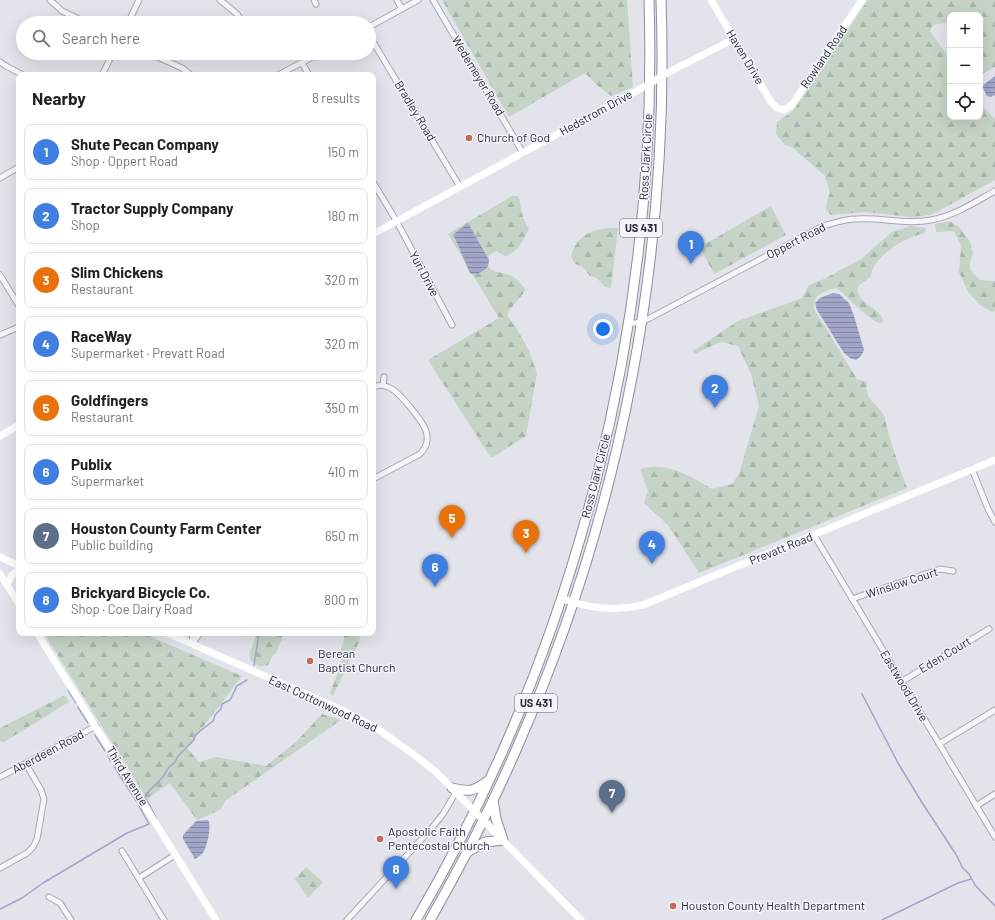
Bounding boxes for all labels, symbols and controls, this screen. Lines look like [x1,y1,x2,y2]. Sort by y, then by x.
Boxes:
map controls [947,12,983,120]
button: + [947,12,983,48]
search box [16,16,376,60]
street label: Rowland Road [797,22,849,91]
icon: search [30,27,52,49]
street label: Haven Drive [724,27,768,86]
text: Search here [62,29,140,47]
street label: Wedemeyer Road [450,33,508,118]
button: − [947,48,983,84]
street label: Bradley Road [392,78,439,143]
button: locate [947,84,983,120]
street label: Hedstrom Drive [557,86,634,138]
text: Nearby [32,88,86,108]
text: 8 results [312,90,360,106]
street label: Ross Clark Circle [636,113,654,201]
place label: Church of God [477,130,550,144]
marker: Church of God [464,133,474,143]
text: Shute Pecan Company [71,135,219,153]
text: 1 [44,144,48,160]
text: 150 m [327,144,359,160]
text: Shop · Oppert Road [71,153,178,169]
text: Tractor Supply Company [71,199,233,217]
text: 2 [42,208,50,224]
text: 180 m [327,208,359,224]
text: Shop [71,217,100,233]
road number: US 431 [620,219,662,237]
street label: Oppert Road [763,219,828,261]
pin: 1 [678,231,704,264]
street label: Yuri Drive [407,248,443,299]
text: Slim Chickens [71,263,163,281]
text: 3 [42,272,50,288]
text: 320 m [325,272,359,288]
text: Restaurant [71,281,133,297]
your location [593,319,613,339]
text: RaceWay [71,327,132,345]
text: 4 [42,336,50,352]
text: 320 m [325,336,359,352]
text: Supermarket · Prevatt Road [71,345,225,361]
pin: 2 [702,375,728,408]
text: Goldfingers [71,391,148,409]
text: 5 [42,400,50,416]
text: 350 m [325,400,359,416]
text: Restaurant [71,409,133,425]
street label: Ross Clark Circle [578,432,612,519]
text: Publix [71,455,112,473]
text: 6 [43,464,49,480]
text: 410 m [328,464,359,480]
text: Supermarket [71,473,144,489]
pin: 5 [439,505,465,538]
text: Houston County Farm Center [71,519,262,537]
pin: 3 [513,520,539,553]
text: 7 [43,528,49,544]
text: 650 m [325,528,359,544]
street label: Prevatt Road [747,529,814,567]
pin: 4 [639,531,665,564]
text: Public building [71,537,153,553]
pin: 6 [422,554,448,587]
street label: Winslow Court [864,564,940,600]
text: Brickyard Bicycle Co. [71,583,210,601]
text: 8 [42,592,50,608]
text: 800 m [324,592,359,608]
text: Shop · Coe Dairy Road [71,601,193,617]
street label: Eden Court [916,633,973,675]
place label: Berean Baptist Church [318,646,395,674]
street label: Eastwood Drive [878,647,932,724]
marker: Berean Baptist Church [305,656,315,666]
street label: East Cottonwood Road [267,672,380,734]
road number: US 431 [515,694,557,712]
street label: Aberdeen Road [9,726,86,776]
street label: Third Avenue [104,743,152,808]
pin: 7 [599,780,625,813]
place label: Apostolic Faith Pentecostal Church [388,824,490,852]
marker: Apostolic Faith Pentecostal Church [375,834,385,844]
pin: 8 [383,856,409,889]
place label: Houston County Health Department [681,898,865,912]
marker: Houston County Health Department [668,901,678,911]

